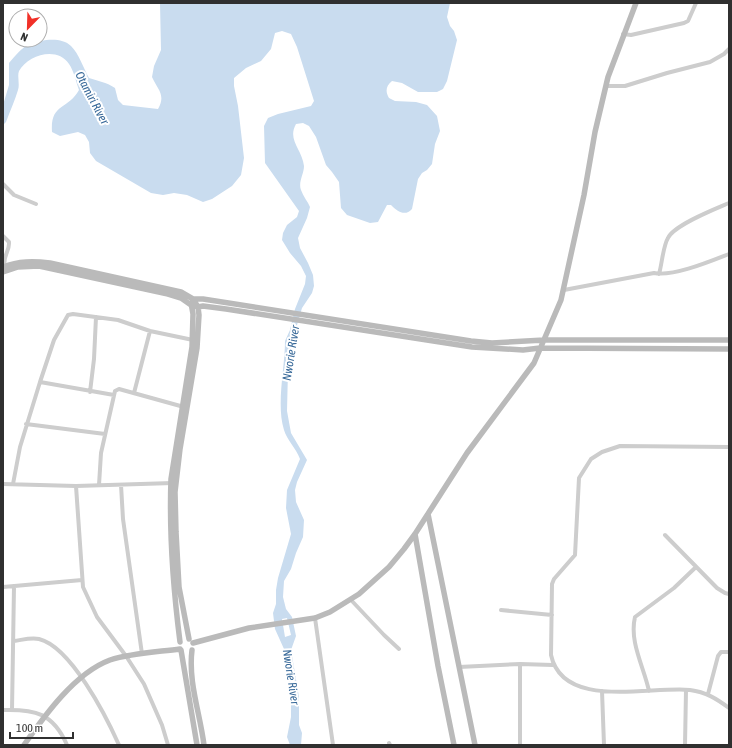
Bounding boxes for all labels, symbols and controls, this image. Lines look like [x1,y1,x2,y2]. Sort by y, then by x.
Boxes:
north arrow [8,8,48,48]
text: N [19,30,29,44]
water label: Otamiri River [72,69,112,127]
water label: Nworie River [280,324,302,382]
water label: Nworie River [280,648,302,706]
scale bar [10,714,73,740]
text: 100 m [16,721,43,735]

